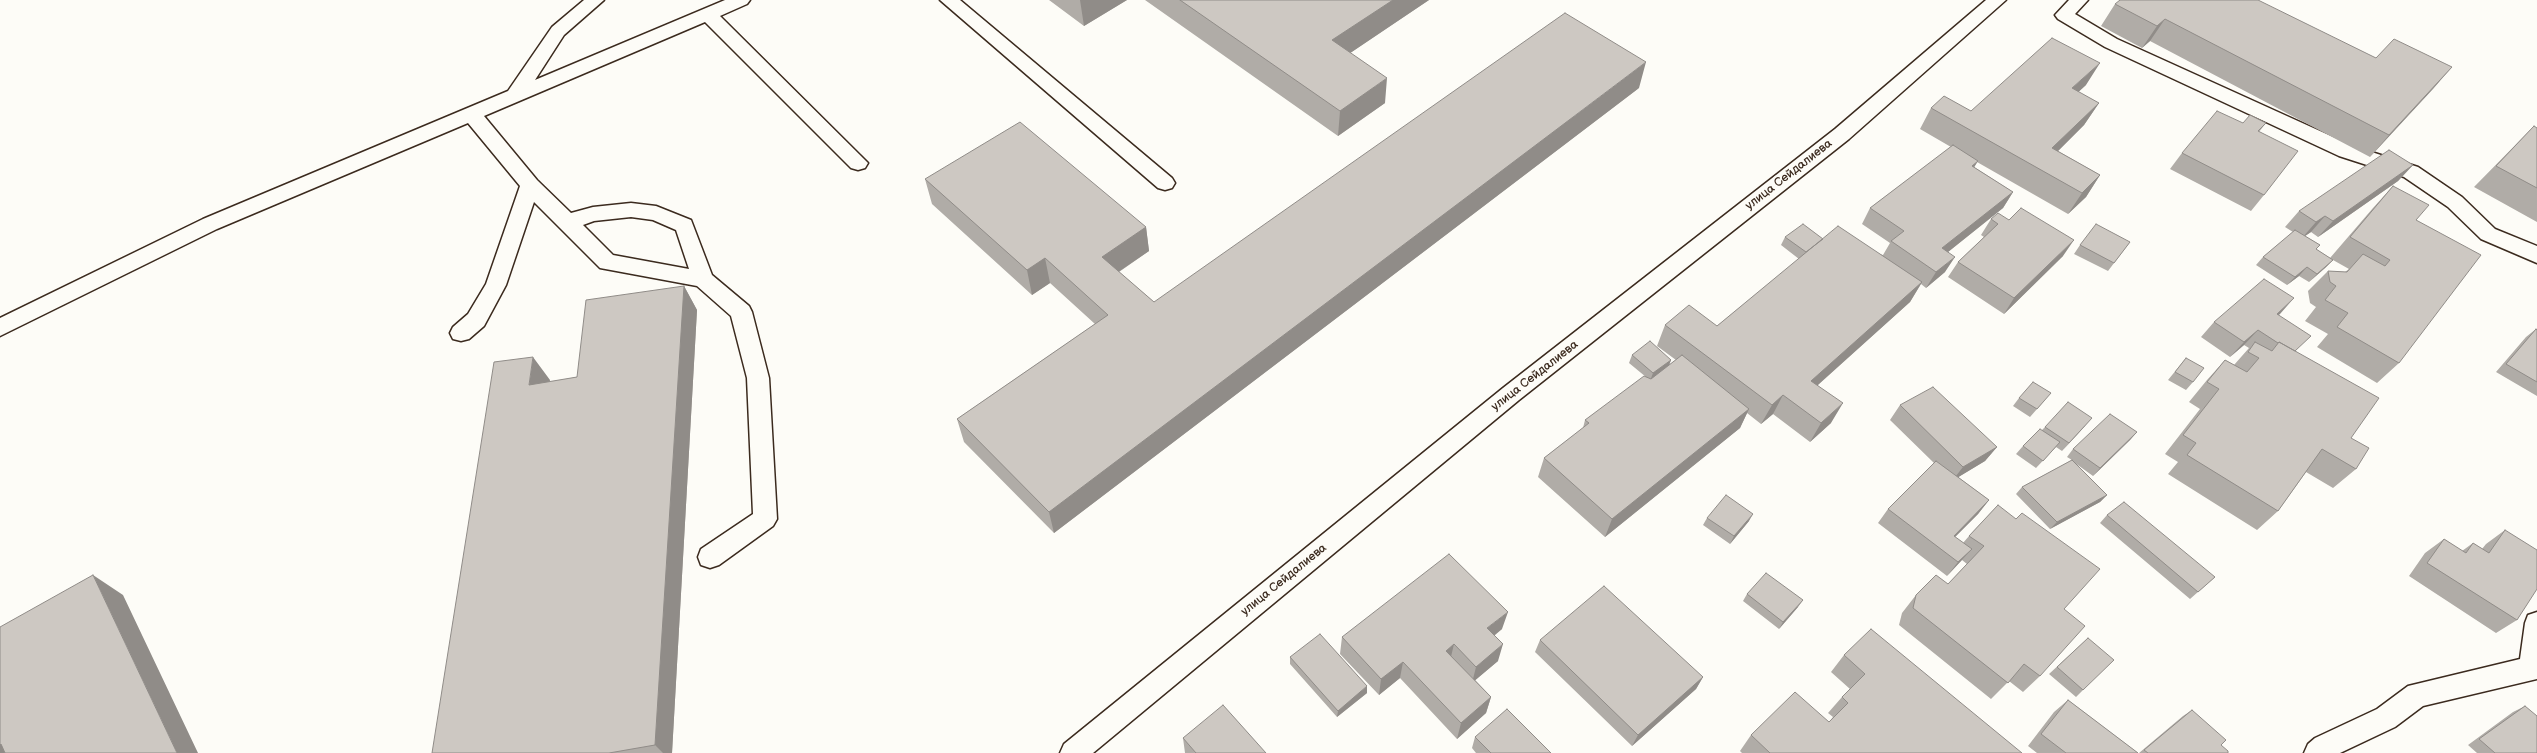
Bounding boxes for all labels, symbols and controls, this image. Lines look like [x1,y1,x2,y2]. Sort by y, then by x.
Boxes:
street label: улица Сейдалиева [1743,137,1835,213]
street label: улица Сейдалиева [1489,338,1581,414]
street label: улица Сейдалиева [1238,541,1330,619]

